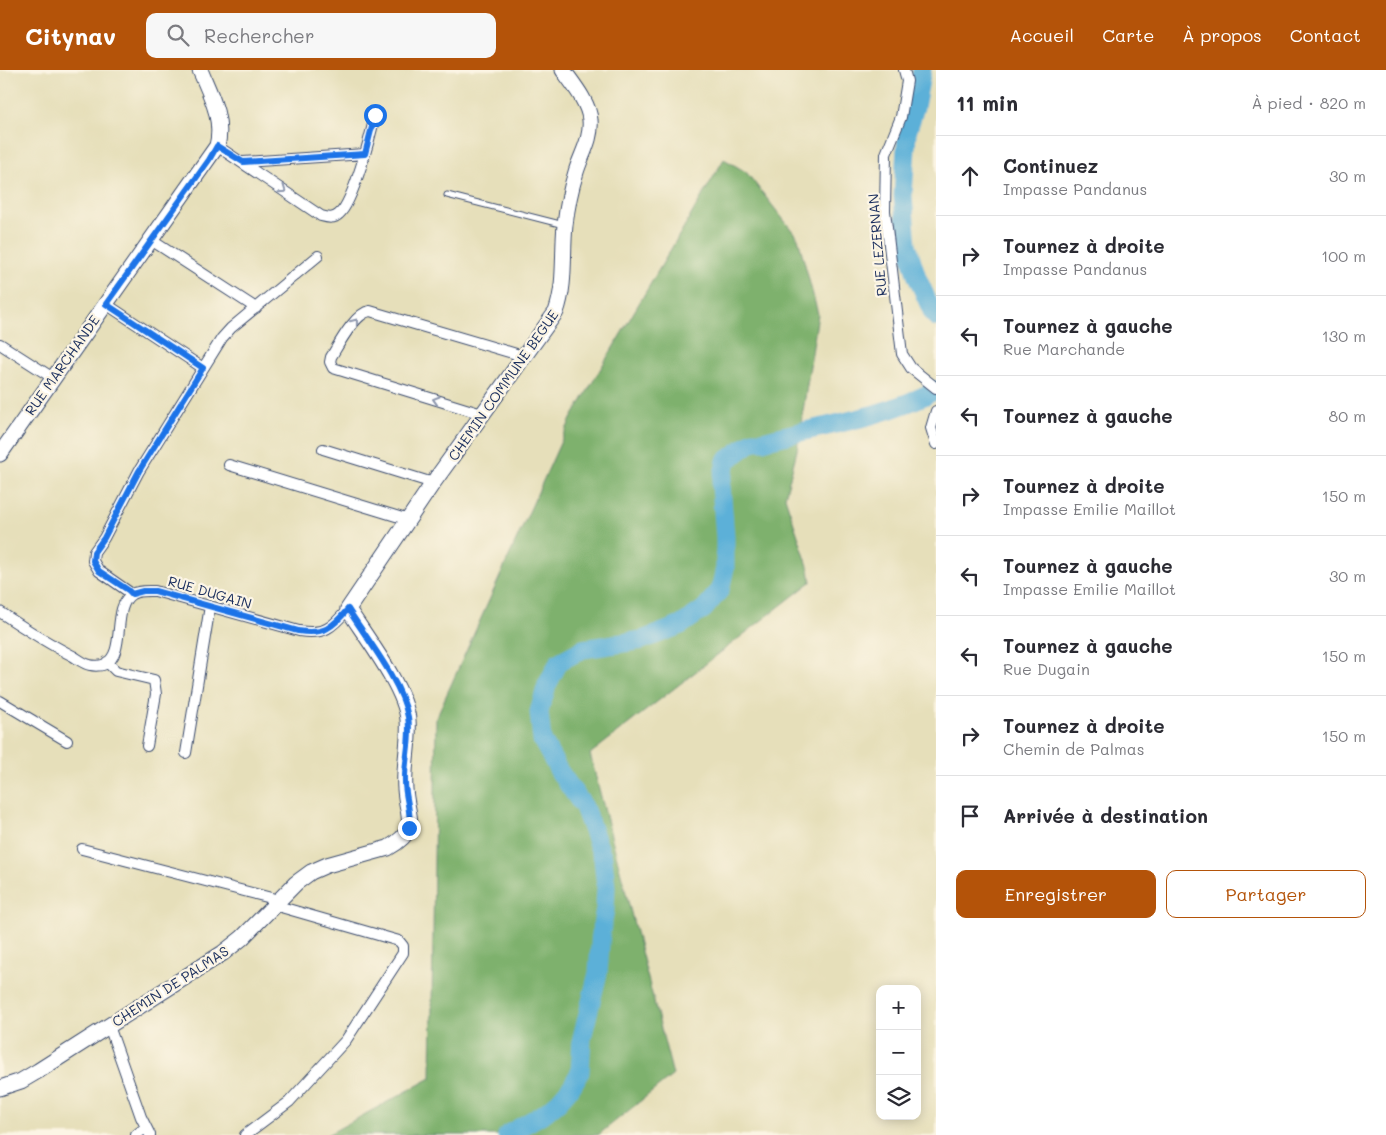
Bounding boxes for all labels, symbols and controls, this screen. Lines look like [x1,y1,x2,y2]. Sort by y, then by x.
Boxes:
search box [146,13,496,58]
text: Citynav [25,20,116,51]
icon: search [164,21,192,49]
text: Rechercher [204,23,314,48]
text: Accueil [1009,23,1074,47]
text: Carte [1102,23,1154,47]
text: À propos [1182,23,1262,47]
text: Contact [1290,23,1361,47]
text: 11 min [956,89,1018,116]
text: À pied · 820 m [1251,92,1366,113]
route start [364,104,387,127]
text: Continuez [1003,153,1098,178]
icon: ahead [956,162,984,190]
text: 30 m [1329,165,1366,186]
text: Impasse Pandanus [1003,178,1147,199]
one-way arrow [278,183,287,193]
street label: RUE LEZERNAN [863,193,891,297]
text: Tournez à droite [1003,233,1165,258]
icon: right [956,242,984,270]
text: 100 m [1321,245,1366,266]
text: Impasse Pandanus [1003,258,1147,279]
street label: CHEMIN COMMUNE BEGUE [444,306,562,464]
street label: RUE MARCHANDE [20,311,104,419]
text: Tournez à gauche [1003,313,1172,338]
one-way arrow [350,319,358,328]
icon: left [956,322,984,350]
text: 130 m [1322,325,1366,346]
text: Rue Marchande [1003,338,1125,359]
one-way arrow [432,396,441,406]
icon: left [956,402,984,430]
text: Tournez à gauche [1003,403,1172,428]
text: 80 m [1329,405,1366,426]
text: Tournez à droite [1003,473,1165,498]
icon: right [956,482,984,510]
text: 150 m [1322,485,1366,506]
text: Impasse Emilie Maillot [1003,498,1176,519]
text: Tournez à gauche [1003,553,1172,578]
icon: left [956,562,984,590]
text: 30 m [1329,565,1366,586]
street label: RUE DUGAIN [166,571,254,613]
text: Impasse Emilie Maillot [1003,578,1176,599]
text: Tournez à gauche [1003,633,1172,658]
icon: left [956,642,984,670]
text: 150 m [1322,645,1366,666]
text: Rue Dugain [1003,658,1090,679]
text: Tournez à droite [1003,713,1165,738]
icon: right [956,722,984,750]
text: 150 m [1322,725,1366,746]
text: Chemin de Palmas [1003,738,1144,759]
icon: arrive [956,802,984,830]
text: Arrivée à destination [1003,803,1208,828]
route end [398,817,421,840]
button: Enregistrer [956,870,1156,918]
button: Partager [1166,870,1366,918]
street label: CHEMIN DE PALMAS [108,941,232,1031]
map controls [876,985,921,1120]
button: + [876,985,921,1030]
button: − [876,1030,921,1075]
button: layers [876,1075,921,1120]

